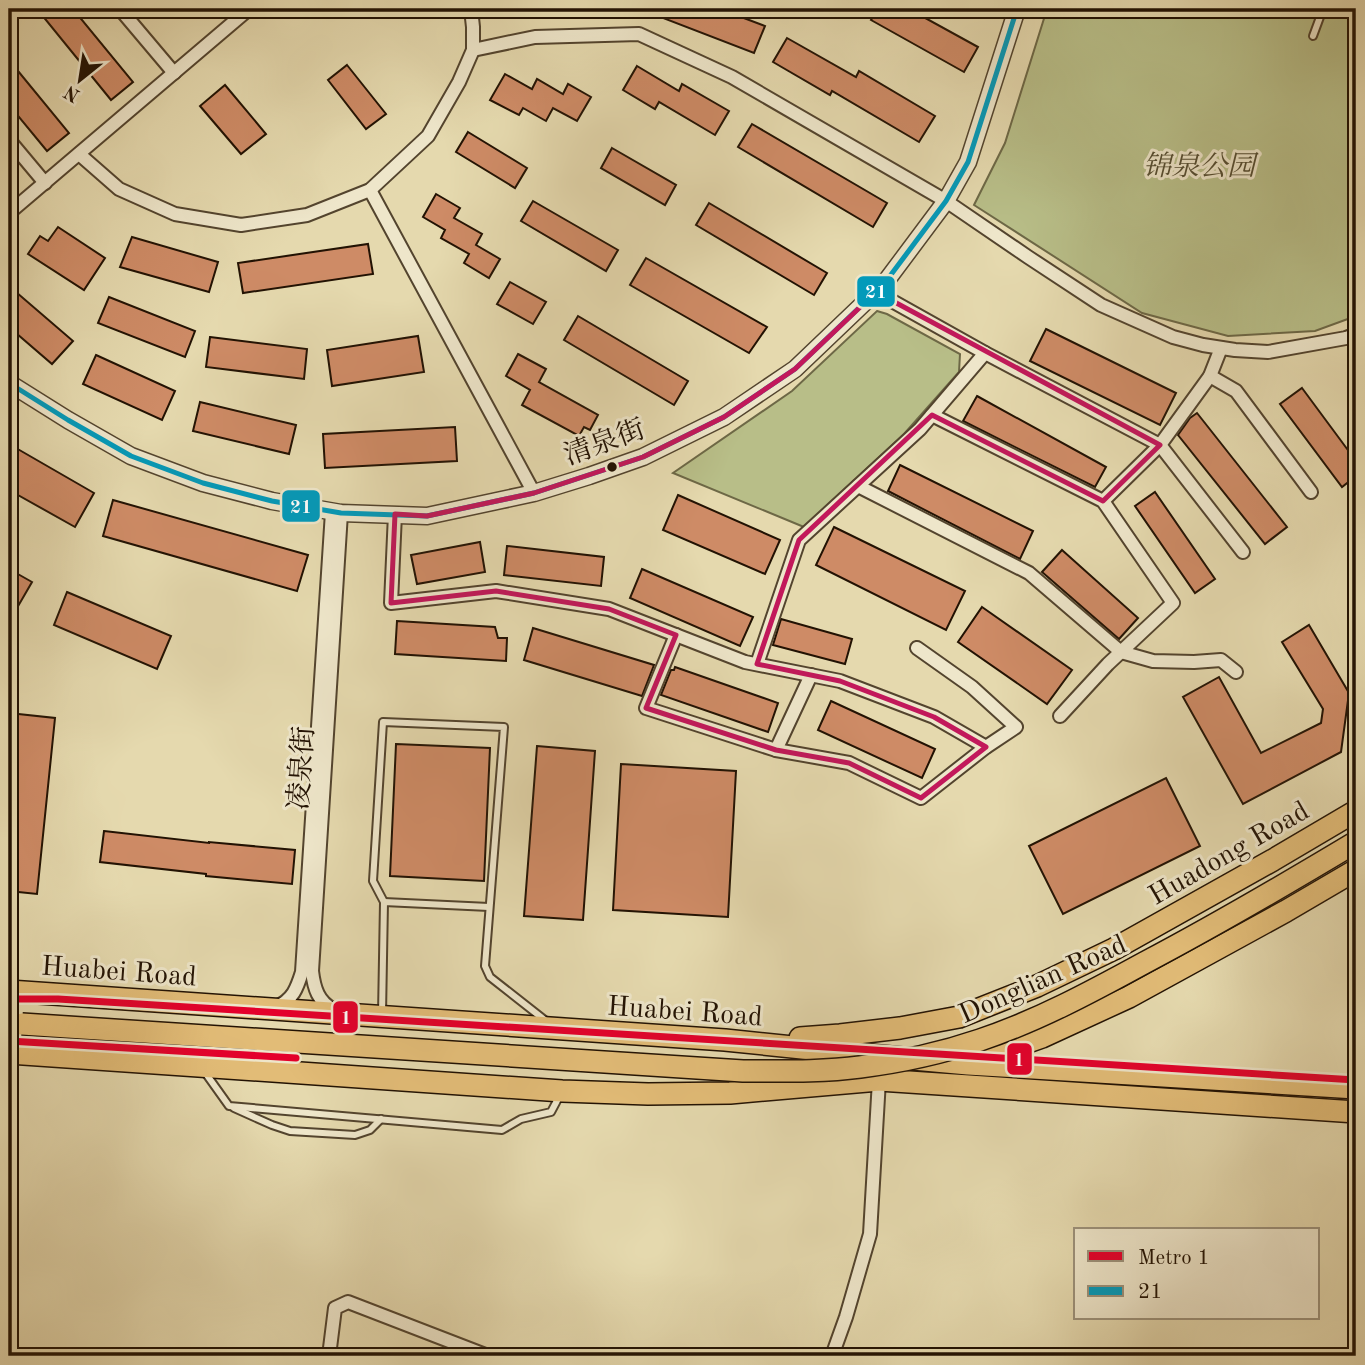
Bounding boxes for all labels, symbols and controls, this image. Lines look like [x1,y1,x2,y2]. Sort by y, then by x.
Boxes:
north arrow [46,46,116,116]
text: N [61,80,84,104]
park label: 锦泉公园 [1143,151,1259,182]
line badge: 21 [856,275,896,308]
text: 21 [865,284,887,303]
street label: 清泉街 [560,413,649,471]
unlabelled marker [605,460,619,474]
line badge: 21 [281,489,321,523]
text: 21 [290,499,312,518]
street label: 凌泉街 [283,725,320,811]
street label: Huadong Road [1145,798,1314,912]
street label: Donglian Road [955,931,1131,1030]
street label: Huabei Road [40,954,198,992]
street label: Huabei Road [606,994,764,1032]
line badge: 1 [332,1000,359,1034]
text: 1 [340,1010,352,1029]
line badge: 1 [1006,1042,1033,1076]
text: 1 [1013,1052,1025,1071]
legend [1074,1228,1320,1320]
text: Metro 1 [1138,1248,1210,1269]
text: 21 [1138,1282,1162,1303]

